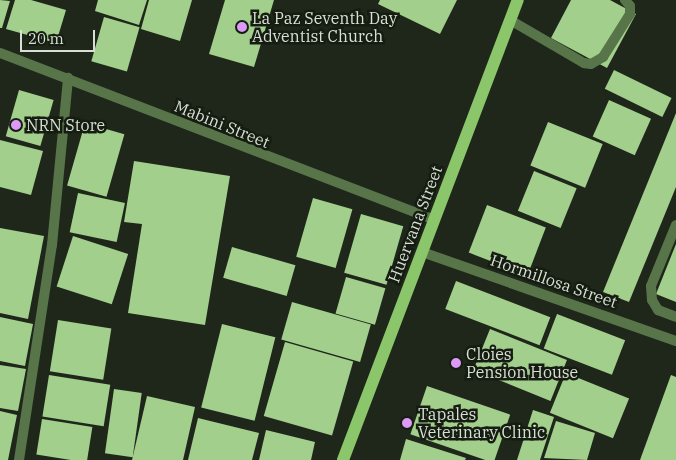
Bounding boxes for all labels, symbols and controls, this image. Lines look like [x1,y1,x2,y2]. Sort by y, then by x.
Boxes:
place label: La Paz Seventh Day Adventist Church [252,8,397,46]
scale bar [22,20,98,52]
marker: La Paz Seventh Day Adventist Church [236,21,248,33]
text: 20 m [28,29,64,48]
street label: Mabini Street [172,96,272,152]
place label: NRN Store [26,115,105,135]
marker: NRN Store [10,119,22,131]
street label: Huervana Street [384,163,446,285]
street label: Hormillosa Street [488,250,620,312]
place label: Cloies Pension House [466,344,578,382]
marker: Cloies Pension House [450,357,462,369]
place label: Tapales Veterinary Clinic [418,404,545,442]
marker: Tapales Veterinary Clinic [400,416,414,430]

